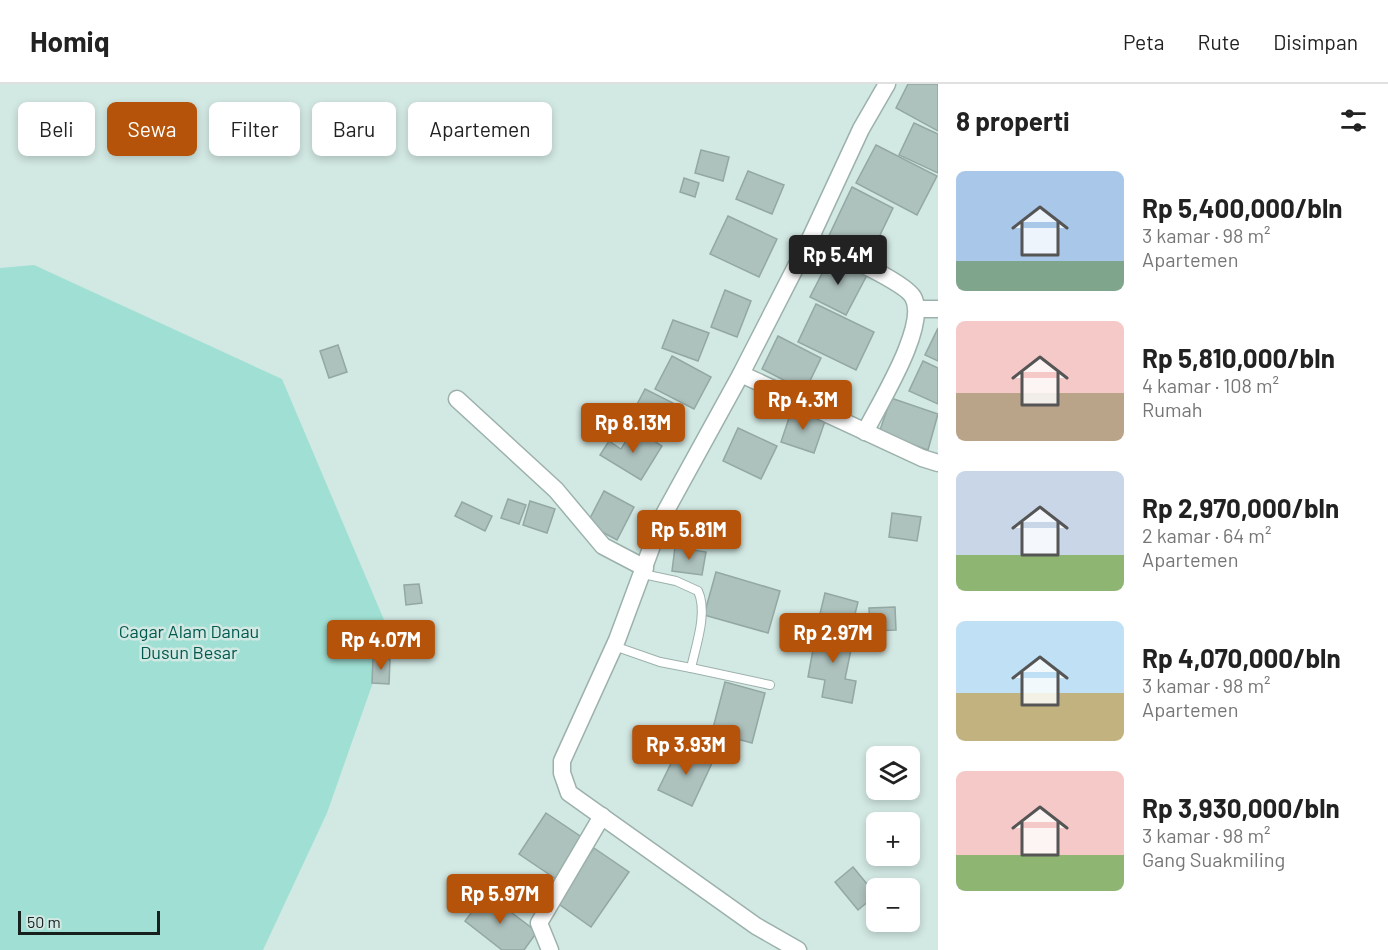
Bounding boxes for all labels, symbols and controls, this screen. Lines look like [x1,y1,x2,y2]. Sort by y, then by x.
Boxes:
text: Homiq [30,24,110,58]
text: Peta [1123,29,1165,54]
text: Rute [1198,29,1240,54]
text: Disimpan [1273,29,1358,54]
chip: Beli [18,102,95,156]
chip: Sewa [107,102,197,156]
chip: Filter [209,102,300,156]
chip: Baru [312,102,396,156]
chip: Apartemen [408,102,552,156]
icon: filters [1337,104,1370,137]
text: 8 properti [956,105,1070,136]
text: Rp 5,400,000/bln [1142,192,1342,223]
icon: home [1004,195,1076,267]
text: 3 kamar · 98 m² [1142,223,1271,247]
pin: Rp 5.4M [783,235,893,286]
text: Rp 5.4M [803,242,873,266]
text: Apartemen [1142,247,1238,271]
text: Rp 5,810,000/bln [1142,342,1335,373]
icon: home [1004,345,1076,417]
text: 4 kamar · 108 m² [1142,373,1279,397]
pin: Rp 4.3M [748,380,858,431]
text: Rp 4.3M [768,387,838,411]
text: Rumah [1142,397,1203,421]
pin: Rp 8.13M [571,403,695,454]
text: Rp 8.13M [595,410,671,434]
text: Rp 2,970,000/bln [1142,492,1339,523]
icon: home [1004,495,1076,567]
pin: Rp 5.81M [627,510,751,561]
text: Rp 5.81M [651,517,727,541]
text: 2 kamar · 64 m² [1142,523,1271,547]
text: Apartemen [1142,547,1238,571]
pin: Rp 2.97M [771,613,895,664]
park label: Cagar Alam Danau Dusun Besar [119,620,259,663]
pin: Rp 4.07M [319,620,443,671]
text: Rp 2.97M [793,620,873,644]
text: Rp 4.07M [341,627,421,651]
text: Rp 4,070,000/bln [1142,642,1341,673]
icon: home [1004,645,1076,717]
text: 3 kamar · 98 m² [1142,673,1271,697]
text: Apartemen [1142,697,1238,721]
pin: Rp 3.93M [624,725,748,776]
text: Rp 3.93M [646,732,726,756]
map controls [866,746,920,932]
button: layers [866,746,920,800]
text: Rp 3,930,000/bln [1142,792,1340,823]
icon: home [1004,795,1076,867]
button: + [866,812,920,866]
text: 3 kamar · 98 m² [1142,823,1271,847]
text: Gang Suakmiling [1142,847,1285,871]
pin: Rp 5.97M [438,874,562,925]
button: − [866,878,920,932]
text: Rp 5.97M [461,881,539,905]
scale bar [18,908,160,936]
text: 50 m [27,912,61,931]

